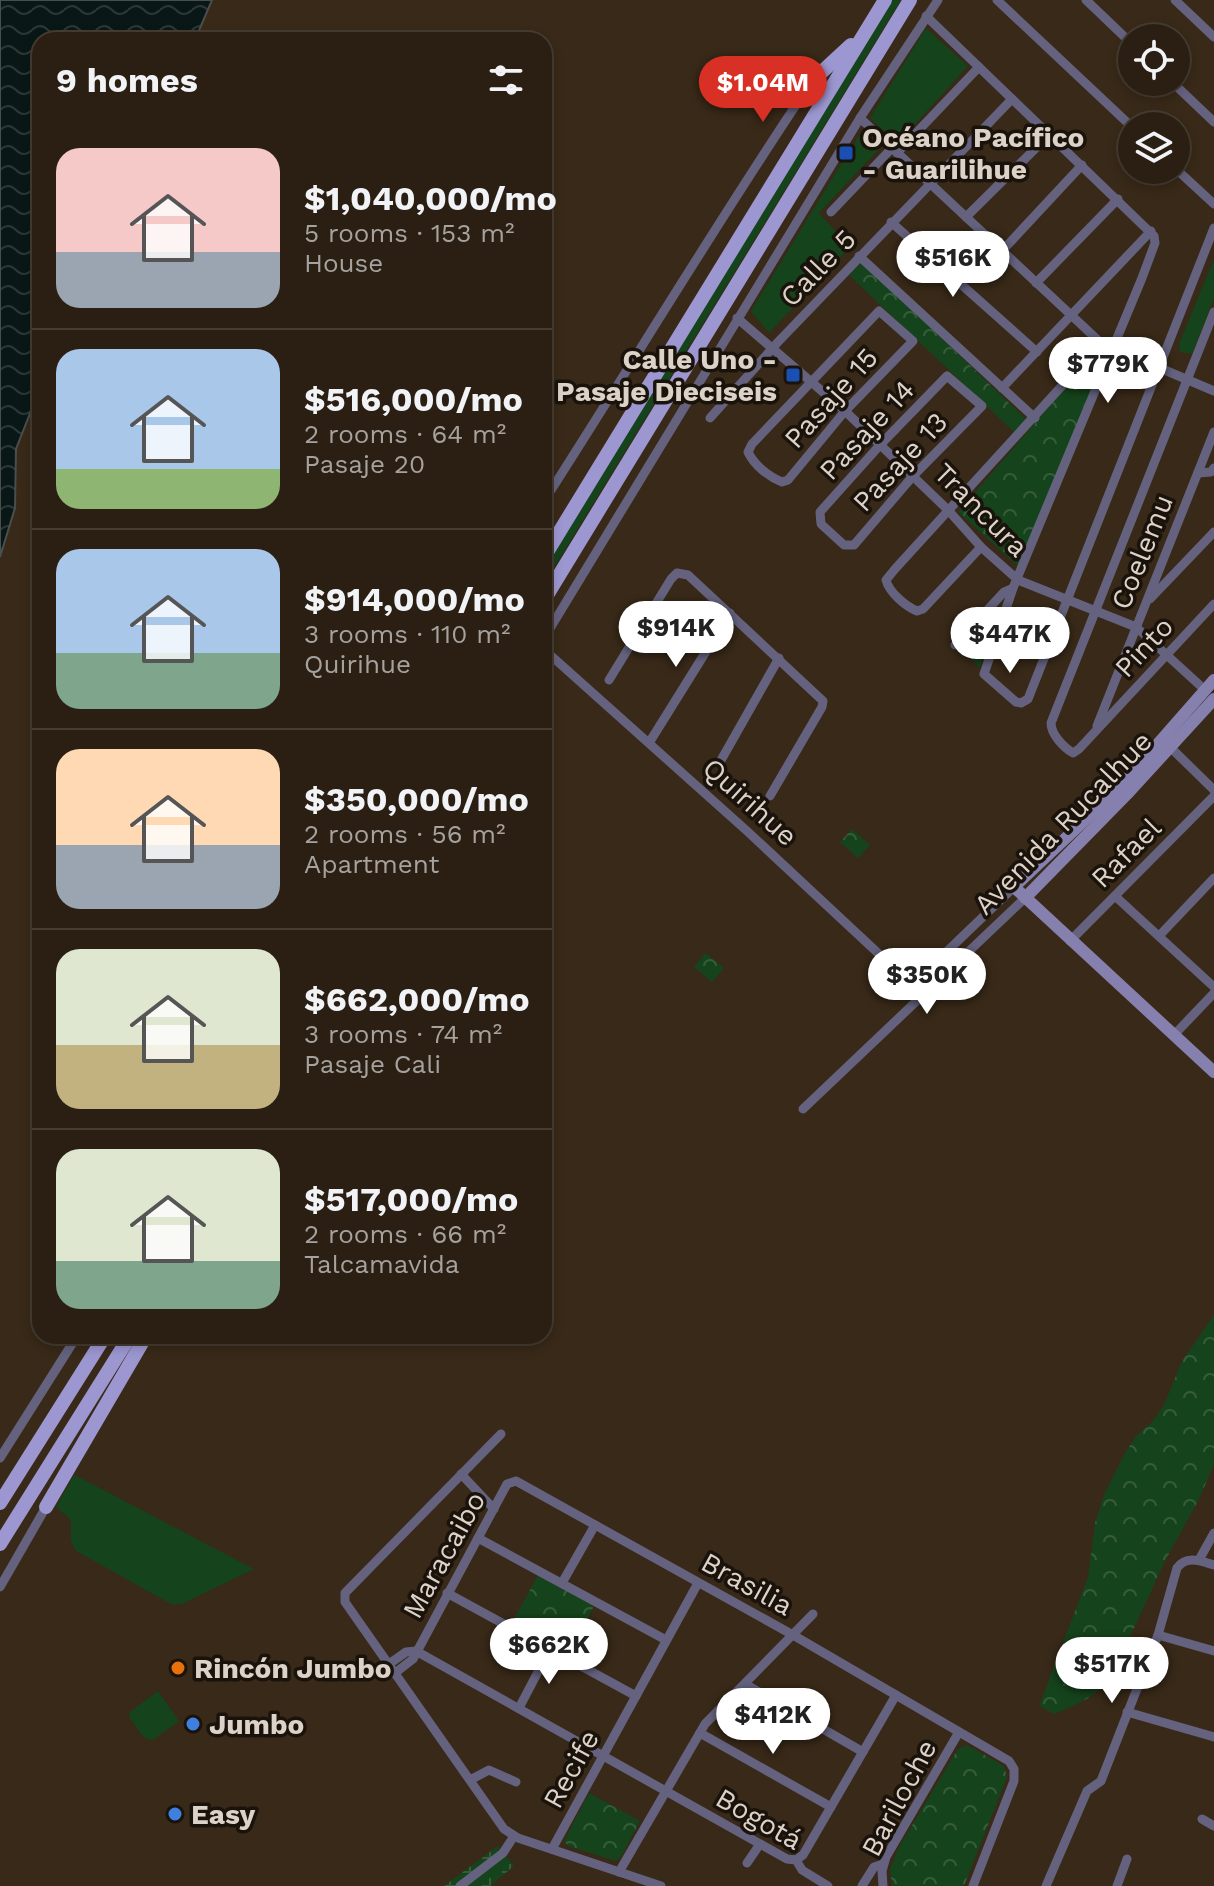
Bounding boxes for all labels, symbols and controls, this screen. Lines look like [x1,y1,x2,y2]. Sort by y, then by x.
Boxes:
map controls [1118,24,1190,184]
button: locate [1118,24,1190,96]
pin: $1.04M [698,56,828,124]
icon: filters [484,58,528,102]
text: 9 homes [56,60,198,100]
text: $1.04M [717,67,809,97]
button: layers [1118,112,1190,184]
place label: Océano Pacífico - Guarilihue [862,121,1084,186]
marker: Océano Pacífico - Guarilihue [837,144,855,162]
text: $1,040,000/mo [304,178,557,218]
icon: home [120,180,216,276]
text: 5 rooms · 153 m² [304,218,515,248]
street label: Calle 5 [773,223,863,313]
pin: $516K [897,231,1009,299]
text: $516K [914,242,992,272]
text: House [304,248,383,278]
pin: $779K [1052,337,1164,405]
street label: Pasaje 15 [777,341,885,455]
place label: Calle Uno - Pasaje Dieciseis [556,343,777,408]
text: $779K [1067,348,1149,378]
marker: Calle Uno - Pasaje Dieciseis [784,366,802,384]
street label: Pasaje 14 [813,373,921,487]
text: $516,000/mo [304,379,523,419]
icon: home [120,381,216,477]
street label: Pasaje 13 [846,406,954,518]
text: 2 rooms · 64 m² [304,419,506,449]
text: Pasaje 20 [304,449,425,479]
street label: Trancura [927,456,1035,564]
street label: Coelemu [1104,490,1180,614]
text: $914,000/mo [304,579,525,619]
icon: home [120,581,216,677]
pin: $914K [620,601,732,669]
pin: $447K [954,607,1066,675]
street label: Pinto [1108,610,1180,684]
text: $914K [637,612,715,642]
text: $447K [969,618,1051,648]
text: 3 rooms · 110 m² [304,619,511,649]
text: Quirihue [304,649,411,679]
street label: Avenida Rucalhue [967,725,1159,921]
street label: Quirihue [696,751,804,853]
text: $350,000/mo [304,779,529,819]
icon: home [120,781,216,877]
street label: Rafael [1084,811,1168,895]
text: 2 rooms · 56 m² [304,819,506,849]
text: Apartment [304,849,440,879]
pin: $350K [871,948,983,1016]
text: $350K [886,959,968,989]
text: $662,000/mo [304,979,530,1019]
icon: home [120,981,216,1077]
text: 3 rooms · 74 m² [304,1019,502,1049]
text: Pasaje Cali [304,1049,441,1079]
text: $517,000/mo [304,1179,518,1219]
icon: home [120,1181,216,1277]
text: 2 rooms · 66 m² [304,1219,506,1249]
text: Talcamavida [304,1249,460,1279]
street label: Maracaibo [396,1486,492,1624]
street label: Brasilia [696,1546,799,1623]
pin: $662K [493,1618,605,1686]
text: $662K [508,1629,590,1659]
pin: $517K [1056,1637,1168,1705]
text: $517K [1074,1648,1150,1678]
place label: Rincón Jumbo [194,1652,392,1685]
marker: Rincón Jumbo [169,1659,187,1677]
pin: $412K [717,1688,829,1756]
text: $412K [734,1699,812,1729]
place label: Jumbo [209,1708,304,1741]
marker: Jumbo [184,1715,202,1733]
street label: Recife [536,1724,606,1814]
street label: Bariloche [854,1734,944,1862]
street label: Bogotá [710,1781,808,1857]
place label: Easy [191,1798,255,1831]
marker: Easy [166,1805,184,1823]

